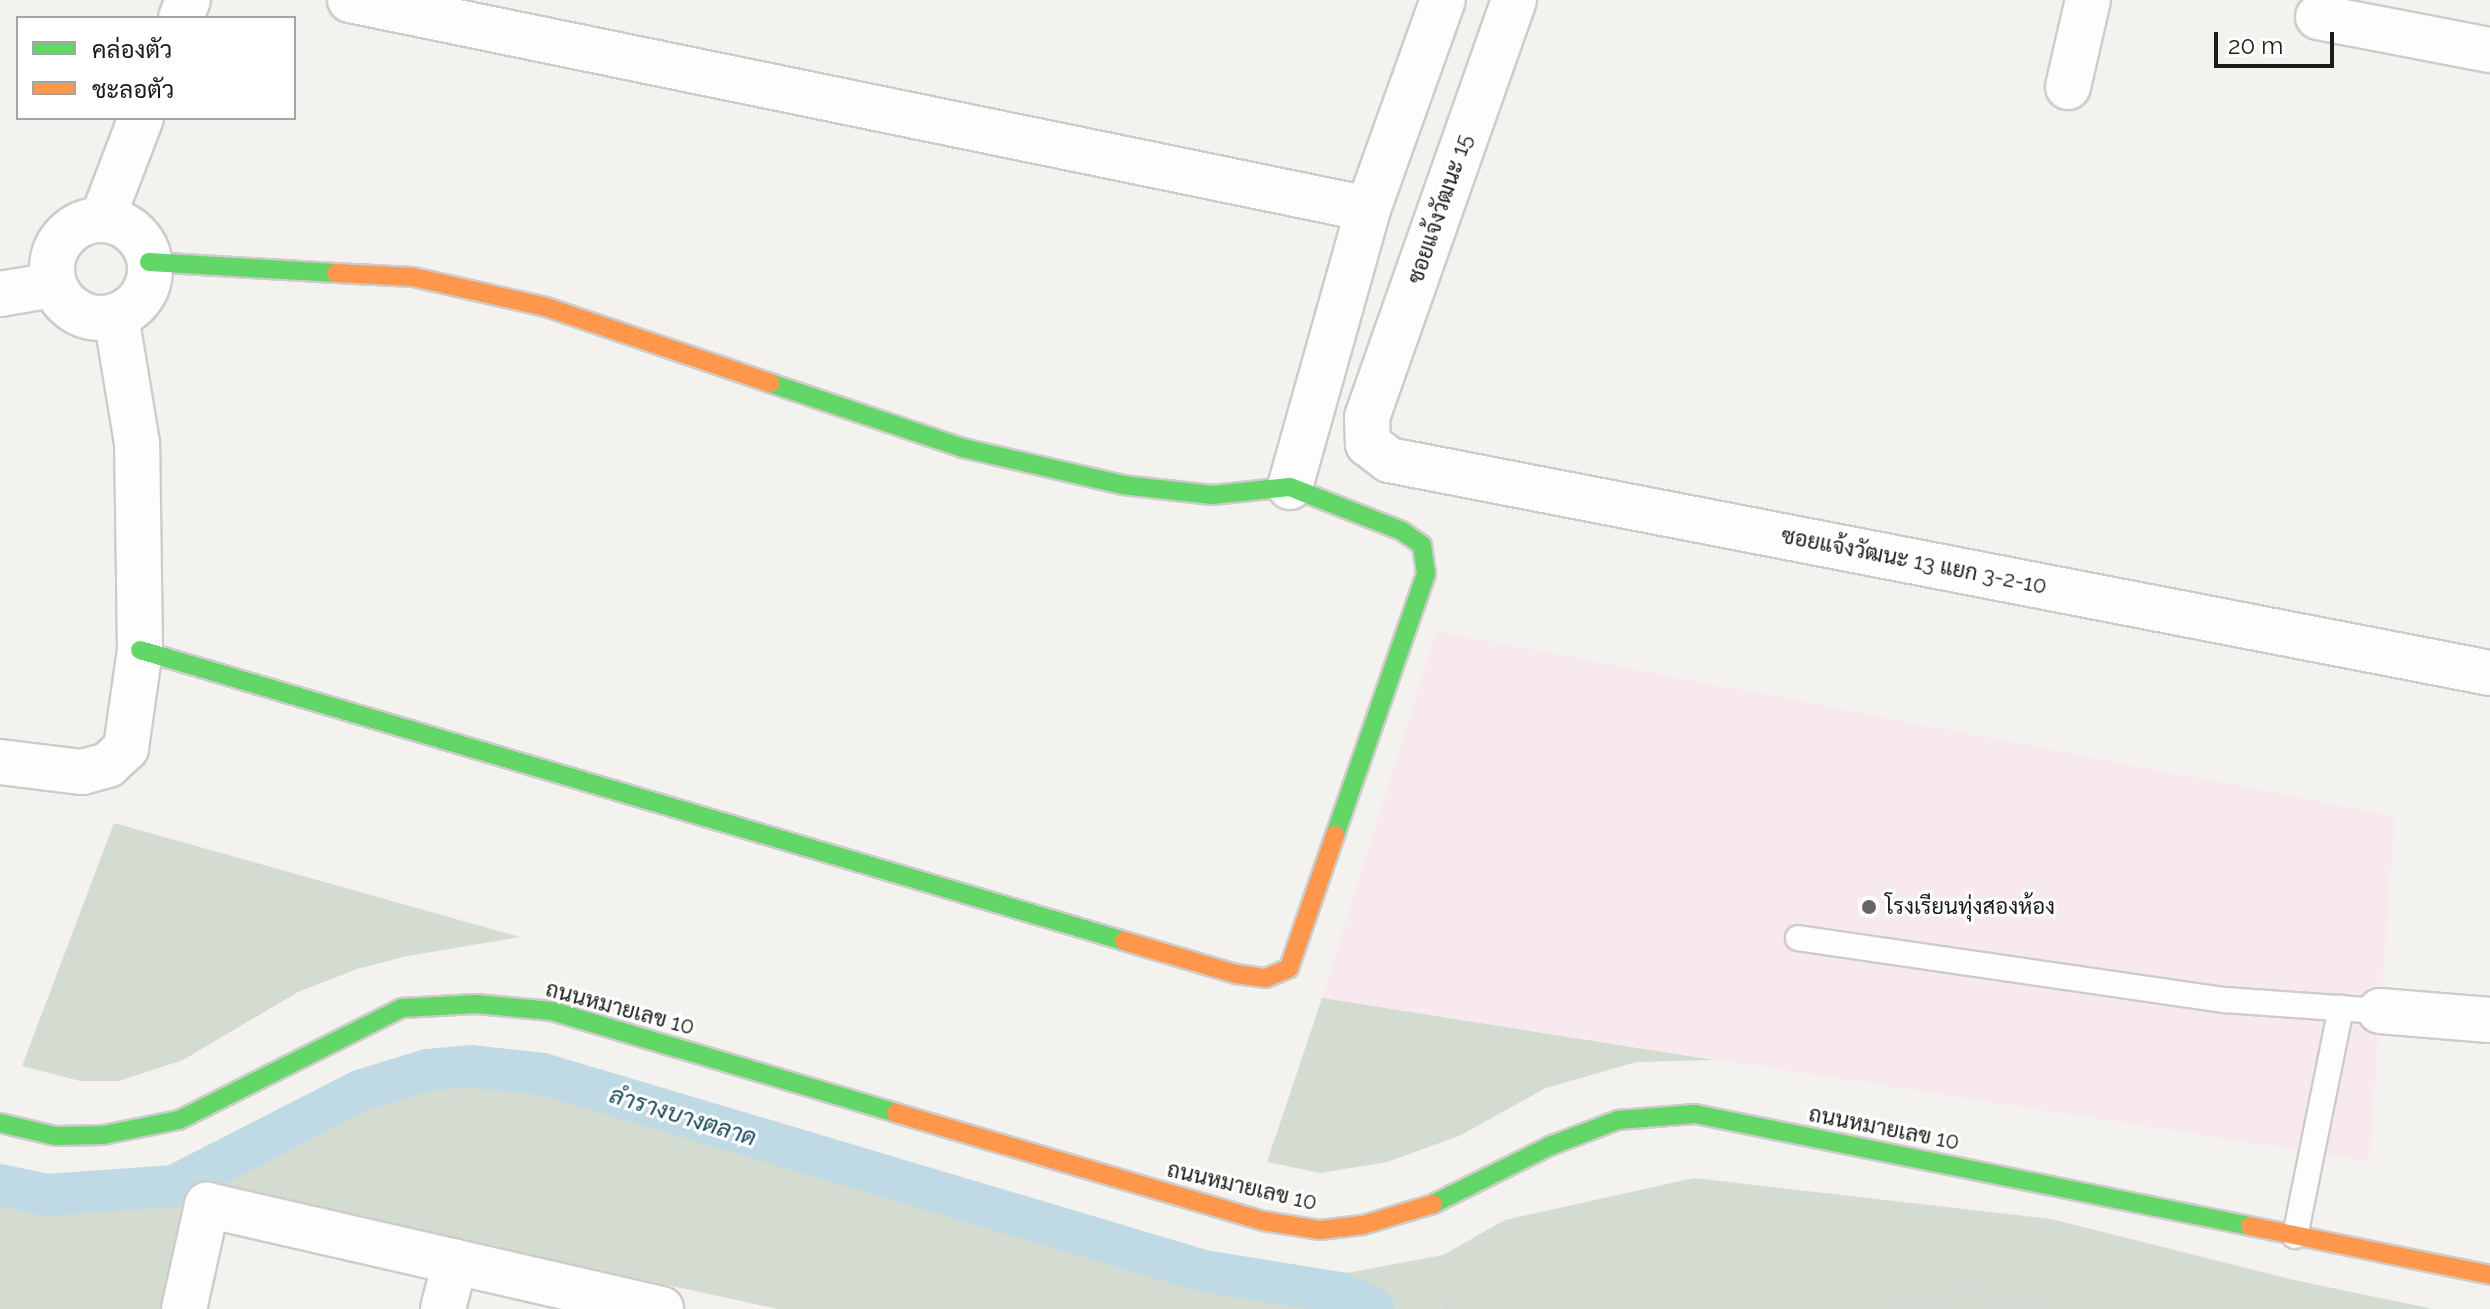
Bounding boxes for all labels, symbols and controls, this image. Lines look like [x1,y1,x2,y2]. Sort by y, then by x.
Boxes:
legend [16,16,296,120]
scale bar [2218,16,2338,66]
text: 20 m [2228,31,2283,60]
text: คล่องตัว [92,35,172,64]
text: ชะลอตัว [92,75,174,104]
street label: ซอยแจ้งวัฒนะ 15 [1402,131,1478,287]
street label: ซอยแจ้งวัฒนะ 13 แยก 3-2-10 [1779,522,2049,600]
place label: โรงเรียนทุ่งสองห้อง [1885,894,2055,920]
marker: โรงเรียนทุ่งสองห้อง [1860,898,1878,916]
street label: ถนนหมายเลข 10 [543,975,697,1041]
water label: ลำรางบางตลาด [606,1080,760,1152]
street label: ถนนหมายเลข 10 [1807,1100,1961,1156]
street label: ถนนหมายเลข 10 [1165,1156,1319,1216]

